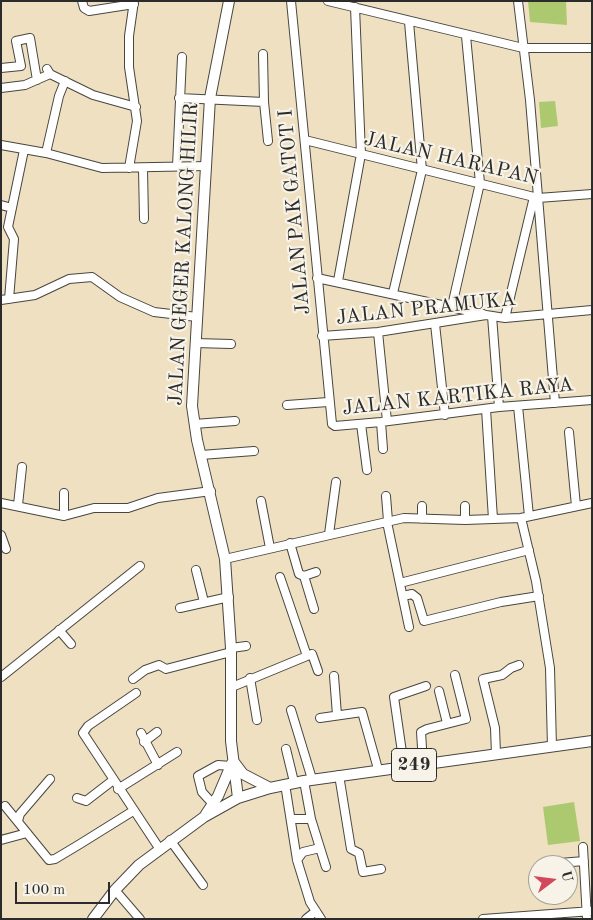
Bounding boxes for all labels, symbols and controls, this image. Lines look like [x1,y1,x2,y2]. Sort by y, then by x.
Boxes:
street label: JALAN GEGER KALONG HILIR [164,102,204,406]
street label: JALAN PAK GATOT I [274,108,316,316]
street label: JALAN HARAPAN [362,127,540,191]
street label: JALAN PRAMUKA [335,288,517,330]
street label: JALAN KARTIKA RAYA [341,373,575,421]
road number: 249 [392,748,436,782]
north arrow [528,855,578,905]
text: U [558,869,575,884]
scale bar [18,872,112,904]
text: 100 m [23,883,65,898]

